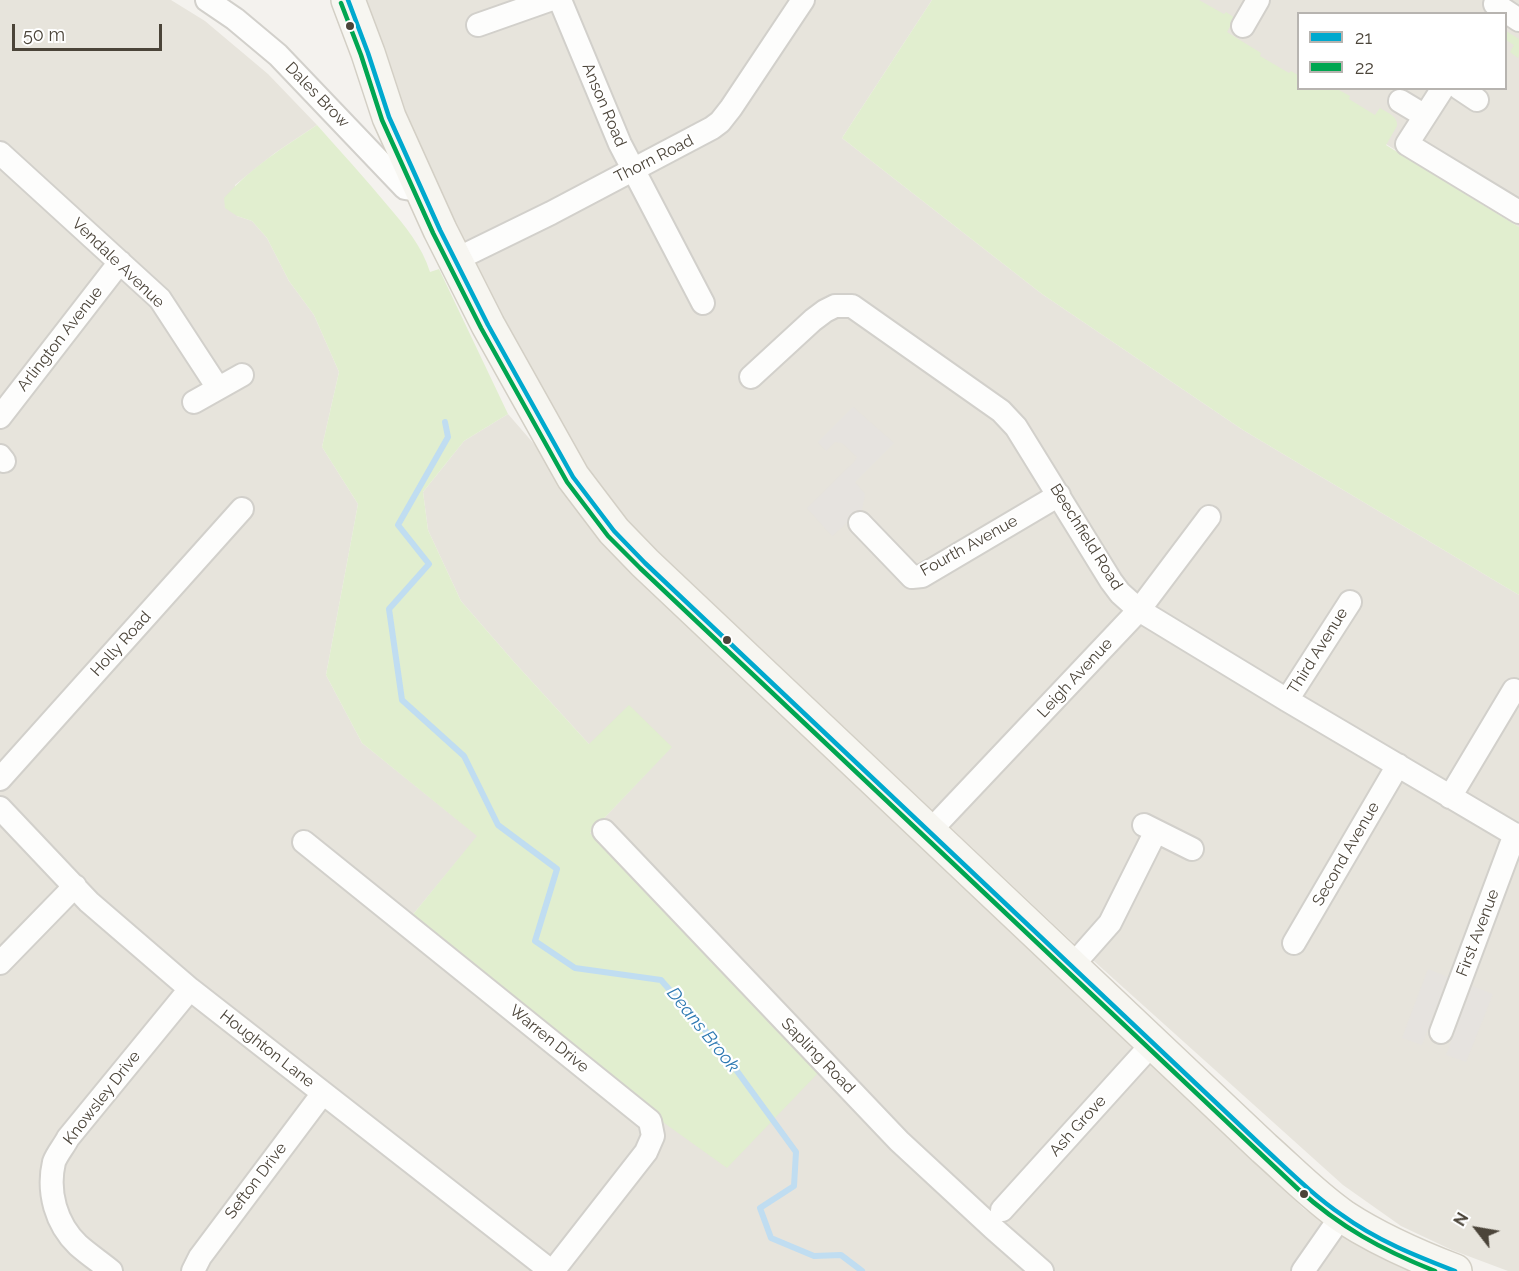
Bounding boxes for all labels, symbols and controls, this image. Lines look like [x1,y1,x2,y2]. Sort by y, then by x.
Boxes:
scale bar [15,12,165,50]
legend [1297,12,1507,90]
unlabelled marker [344,20,356,32]
text: 50 m [23,24,65,45]
text: 21 [1355,27,1372,48]
text: 22 [1355,57,1374,78]
street label: Dales Brow [281,58,353,132]
street label: Anson Road [578,60,630,150]
street label: Thorn Road [611,131,697,187]
street label: Vendale Avenue [68,214,168,312]
street label: Arlington Avenue [13,283,107,395]
street label: Beechfield Road [1046,480,1126,594]
street label: Fourth Avenue [917,511,1021,581]
street label: Third Avenue [1284,604,1352,698]
street label: Holly Road [87,608,155,680]
unlabelled marker [721,634,733,646]
street label: Leigh Avenue [1033,634,1117,722]
street label: Second Avenue [1308,799,1384,909]
street label: First Avenue [1453,887,1503,979]
water label: Deans Brook [662,983,744,1077]
street label: Warren Drive [505,1001,593,1077]
street label: Houghton Lane [216,1006,318,1092]
street label: Sapling Road [777,1014,859,1098]
street label: Knowsley Drive [59,1047,145,1149]
street label: Ash Grove [1046,1092,1110,1160]
street label: Sefton Drive [221,1139,291,1223]
unlabelled marker [1298,1188,1310,1200]
north arrow [1447,1199,1507,1259]
text: N [1450,1209,1472,1230]

